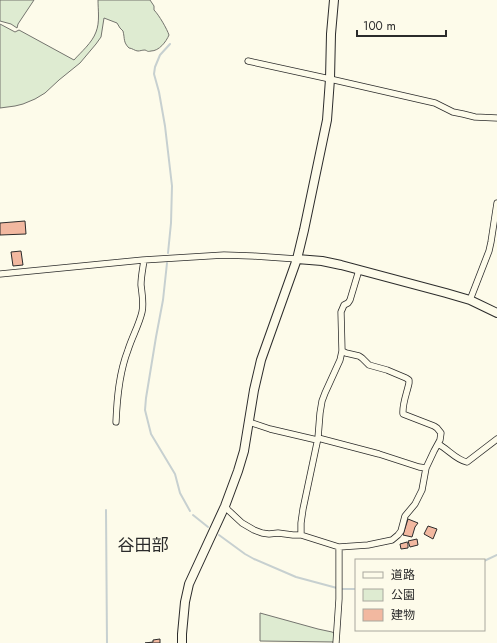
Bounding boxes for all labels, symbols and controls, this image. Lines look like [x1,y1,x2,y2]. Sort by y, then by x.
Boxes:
scale bar [357,12,446,38]
text: 100 m [363,17,396,35]
district label: 谷田部 [118,533,169,557]
legend [355,559,485,631]
text: 道路 [391,566,415,584]
text: 公園 [391,586,415,604]
text: 建物 [391,606,415,624]

